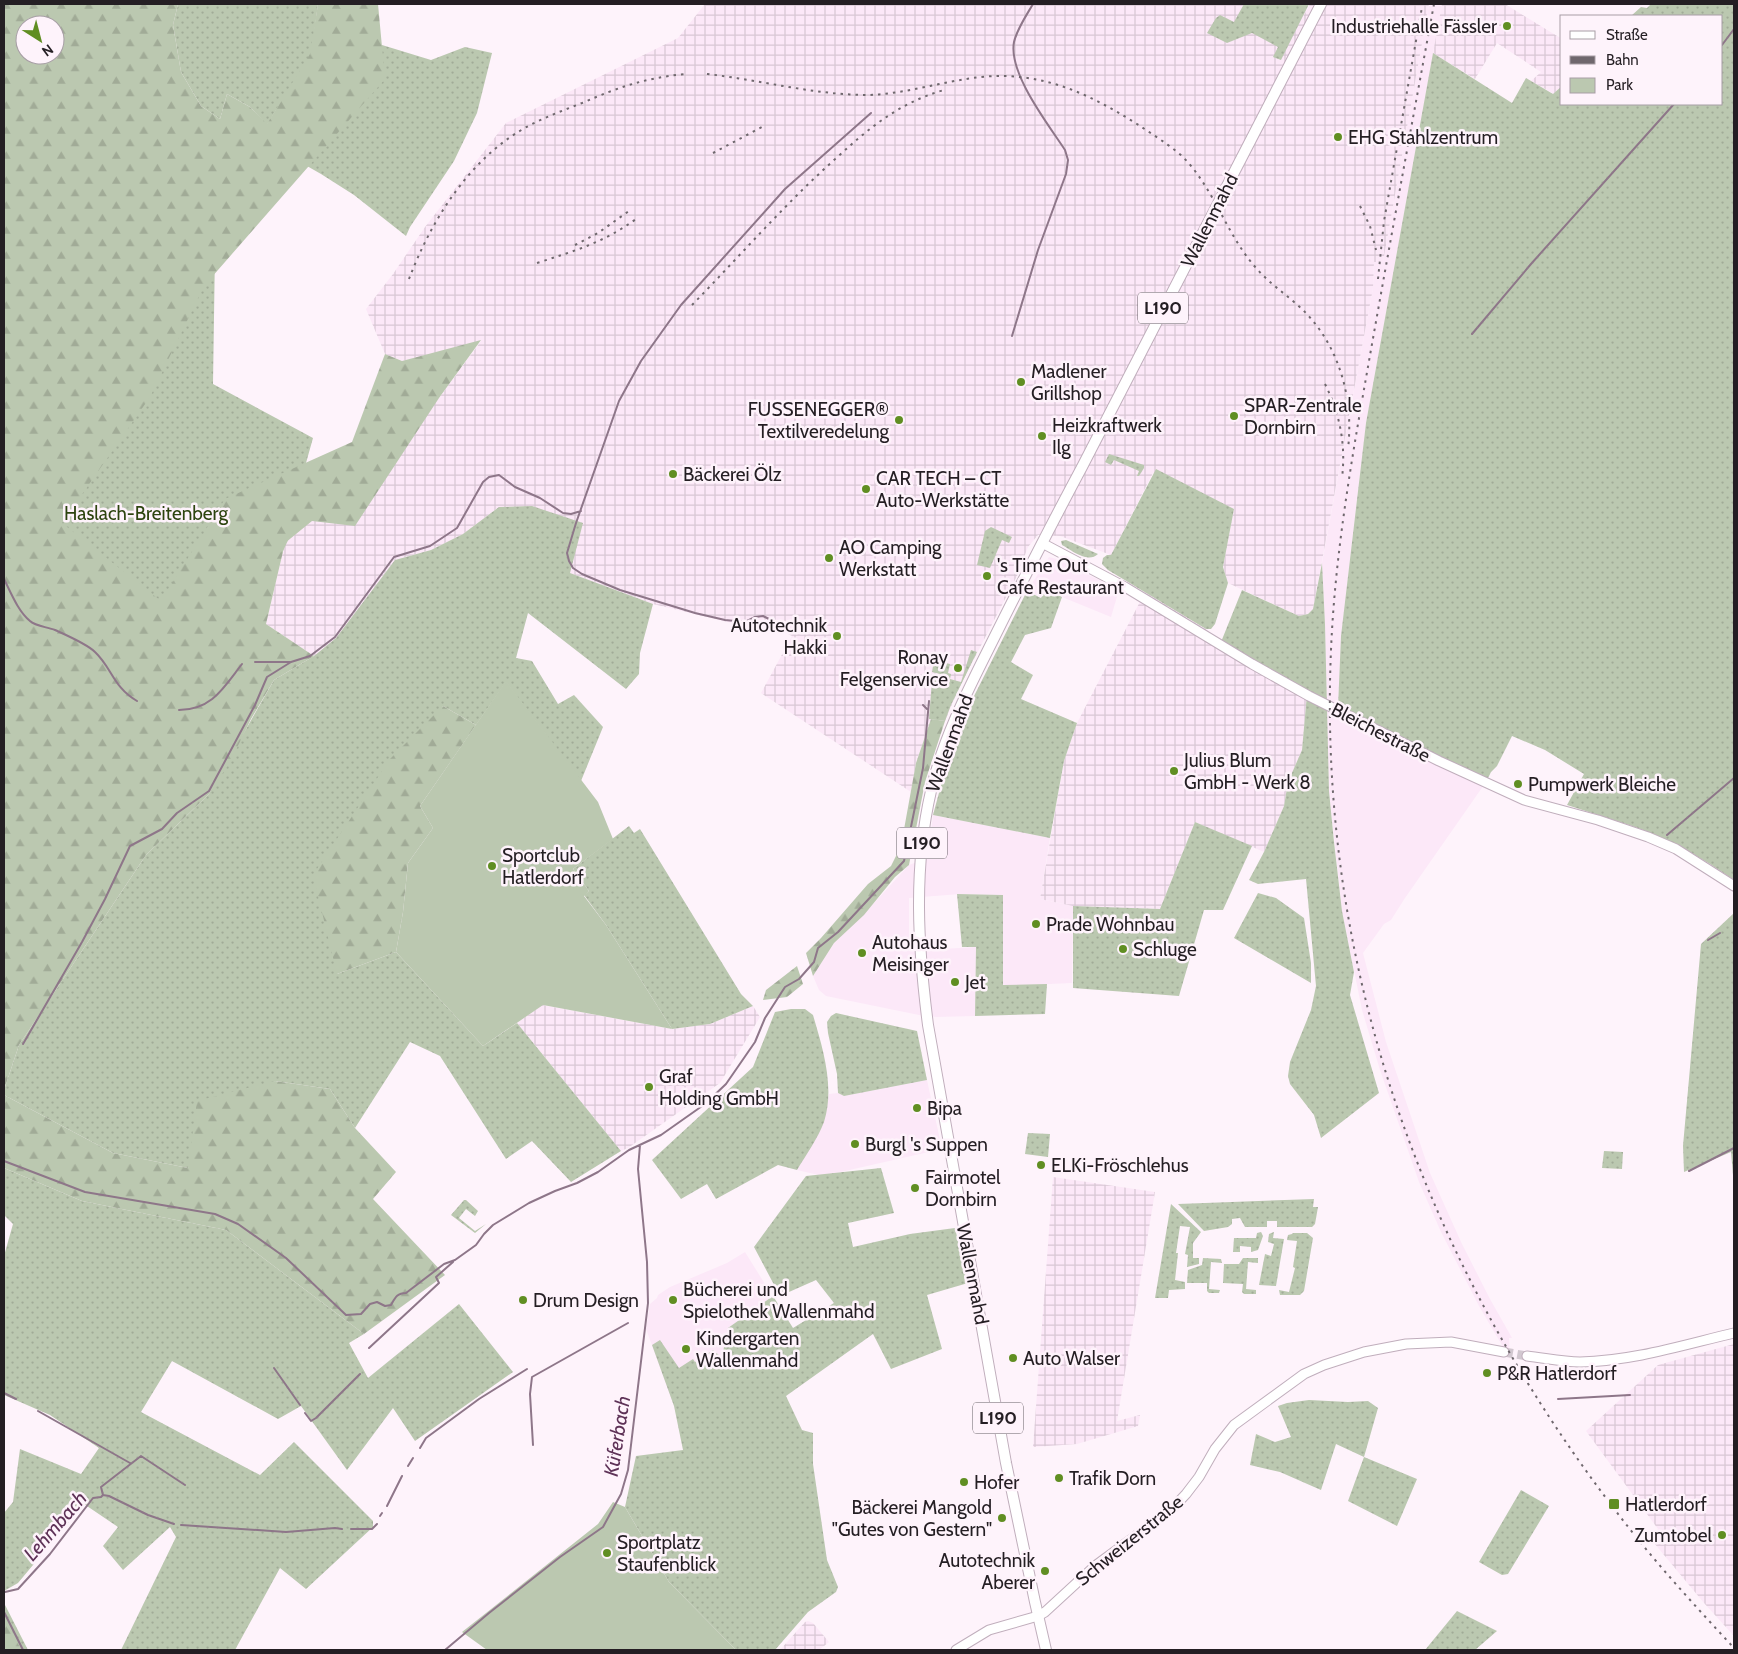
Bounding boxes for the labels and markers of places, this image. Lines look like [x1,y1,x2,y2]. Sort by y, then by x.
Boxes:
place label: Industriehalle Fässler [1331,15,1497,38]
marker: Industriehalle Fässler [1501,20,1513,32]
place label: EHG Stahlzentrum [1348,126,1498,149]
marker: EHG Stahlzentrum [1332,131,1344,143]
place label: Madlener Grillshop [1031,360,1106,405]
marker: Madlener Grillshop [1015,376,1027,388]
place label: SPAR-Zentrale Dornbirn [1244,394,1362,439]
place label: FUSSENEGGER® Textilveredelung [748,398,890,443]
marker: SPAR-Zentrale Dornbirn [1228,410,1240,422]
marker: FUSSENEGGER® Textilveredelung [893,414,905,426]
place label: Heizkraftwerk Ilg [1052,414,1162,459]
marker: Heizkraftwerk Ilg [1036,430,1048,442]
place label: Bäckerei Ölz [683,463,782,486]
place label: CAR TECH – CT Auto-Werkstätte [876,467,1010,512]
marker: Bäckerei Ölz [667,468,679,480]
marker: CAR TECH – CT Auto-Werkstätte [860,483,872,495]
place label: AO Camping Werkstatt [839,536,942,581]
marker: AO Camping Werkstatt [823,552,835,564]
place label: 's Time Out Cafe Restaurant [997,554,1124,599]
marker: 's Time Out Cafe Restaurant [981,570,993,582]
place label: Autotechnik Hakki [731,614,827,659]
marker: Autotechnik Hakki [831,630,843,642]
place label: Ronay Felgenservice [840,646,948,691]
marker: Ronay Felgenservice [952,662,964,674]
place label: Julius Blum GmbH - Werk 8 [1183,749,1311,794]
marker: Julius Blum GmbH - Werk 8 [1168,765,1180,777]
place label: Pumpwerk Bleiche [1528,773,1676,796]
marker: Pumpwerk Bleiche [1512,778,1524,790]
place label: Sportclub Hatlerdorf [502,844,584,889]
marker: Sportclub Hatlerdorf [486,860,498,872]
place label: Prade Wohnbau [1046,913,1174,936]
marker: Prade Wohnbau [1030,918,1042,930]
place label: Autohaus Meisinger [872,931,949,976]
place label: Schluge [1133,938,1197,961]
marker: Schluge [1117,943,1129,955]
marker: Autohaus Meisinger [856,947,868,959]
place label: Jet [964,971,986,994]
marker: Jet [949,976,961,988]
place label: Graf Holding GmbH [659,1065,779,1110]
marker: Graf Holding GmbH [643,1081,655,1093]
place label: Bipa [927,1097,962,1120]
marker: Bipa [911,1102,923,1114]
place label: Burgl 's Suppen [865,1133,988,1156]
marker: Burgl 's Suppen [849,1138,861,1150]
place label: ELKi-Fröschlehus [1051,1154,1189,1177]
marker: ELKi-Fröschlehus [1035,1159,1047,1171]
place label: Fairmotel Dornbirn [925,1166,1001,1211]
marker: Fairmotel Dornbirn [909,1182,921,1194]
place label: Bücherei und Spielothek Wallenmahd [683,1278,874,1323]
place label: Drum Design [533,1289,639,1312]
marker: Drum Design [517,1294,529,1306]
marker: Bücherei und Spielothek Wallenmahd [667,1294,679,1306]
place label: Kindergarten Wallenmahd [696,1327,799,1372]
marker: Kindergarten Wallenmahd [680,1343,692,1355]
place label: Auto Walser [1023,1347,1120,1370]
marker: Auto Walser [1007,1352,1019,1364]
place label: P&R Hatlerdorf [1497,1362,1618,1385]
marker: P&R Hatlerdorf [1481,1367,1493,1379]
place label: Trafik Dorn [1069,1467,1156,1490]
place label: Hofer [974,1471,1019,1494]
marker: Trafik Dorn [1053,1472,1065,1484]
marker: Hofer [958,1476,970,1488]
place label: Hatlerdorf [1625,1493,1707,1516]
place label: Bäckerei Mangold "Gutes von Gestern" [832,1496,992,1541]
marker: Hatlerdorf [1607,1497,1621,1511]
marker: Bäckerei Mangold "Gutes von Gestern" [996,1512,1008,1524]
place label: Zumtobel [1634,1524,1713,1547]
marker: Zumtobel [1716,1529,1728,1541]
place label: Sportplatz Staufenblick [617,1531,716,1576]
marker: Sportplatz Staufenblick [601,1547,613,1559]
place label: Autotechnik Aberer [939,1549,1035,1594]
marker: Autotechnik Aberer [1039,1565,1051,1577]

